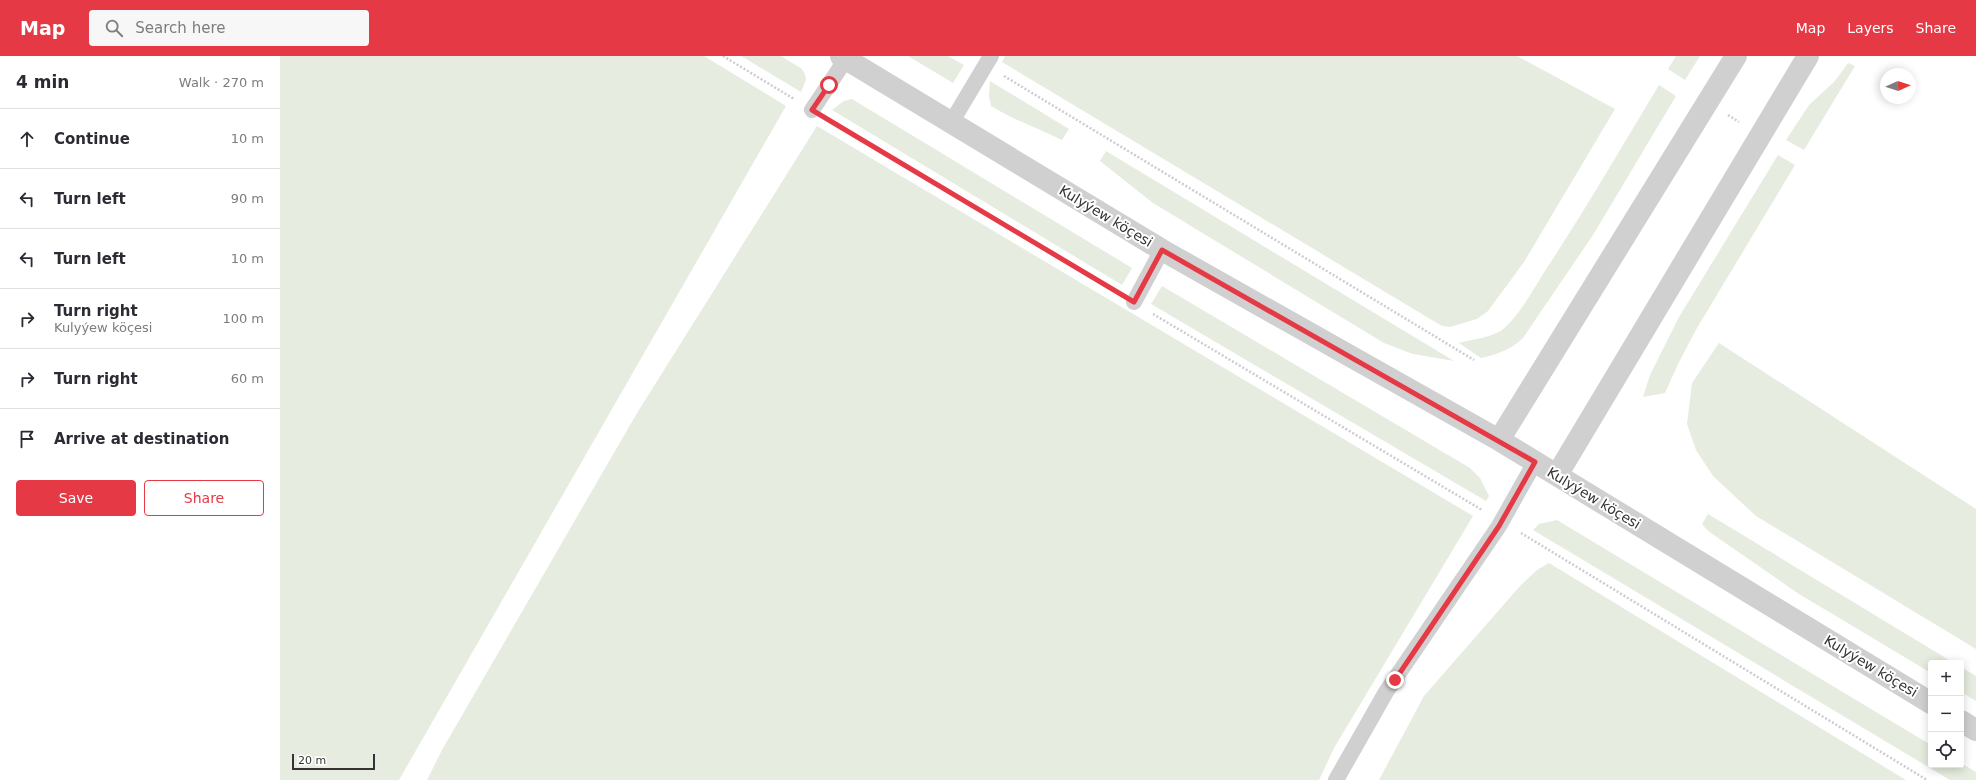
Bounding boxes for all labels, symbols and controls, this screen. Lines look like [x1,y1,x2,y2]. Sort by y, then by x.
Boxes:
search box [89,10,369,46]
text: Map [20,17,65,39]
icon: search [103,17,125,39]
text: Search here [135,19,225,37]
text: Map [1796,20,1825,36]
text: Layers [1847,20,1894,36]
text: Share [1916,20,1956,36]
north arrow [1880,68,1916,104]
text: 4 min [16,72,69,92]
text: Walk · 270 m [179,75,264,90]
route start [820,76,838,94]
icon: ahead [16,128,38,150]
text: Continue [54,130,130,148]
text: 10 m [231,131,264,146]
street label: Kulyýew köçesi [1056,182,1156,250]
icon: left [16,188,38,210]
text: Turn left [54,190,126,208]
text: 90 m [231,191,264,206]
icon: left [16,248,38,270]
text: Turn left [54,250,126,268]
text: 10 m [231,251,264,266]
text: Turn right [54,302,138,320]
icon: right [16,308,38,330]
text: 100 m [222,311,264,326]
text: Kulyýew köçesi [54,320,152,335]
icon: right [16,368,38,390]
text: Turn right [54,370,138,388]
text: 60 m [231,371,264,386]
icon: arrive [16,428,38,450]
text: Arrive at destination [54,430,229,448]
street label: Kulyýew köçesi [1544,464,1644,532]
button: Save [16,480,136,516]
button: Share [144,480,264,516]
street label: Kulyýew köçesi [1821,632,1921,700]
map controls [1928,660,1964,768]
button: + [1928,660,1964,696]
route end [1386,671,1404,689]
button: − [1928,696,1964,732]
button: locate [1928,732,1964,768]
scale bar [292,752,375,771]
text: 20 m [298,754,326,767]

